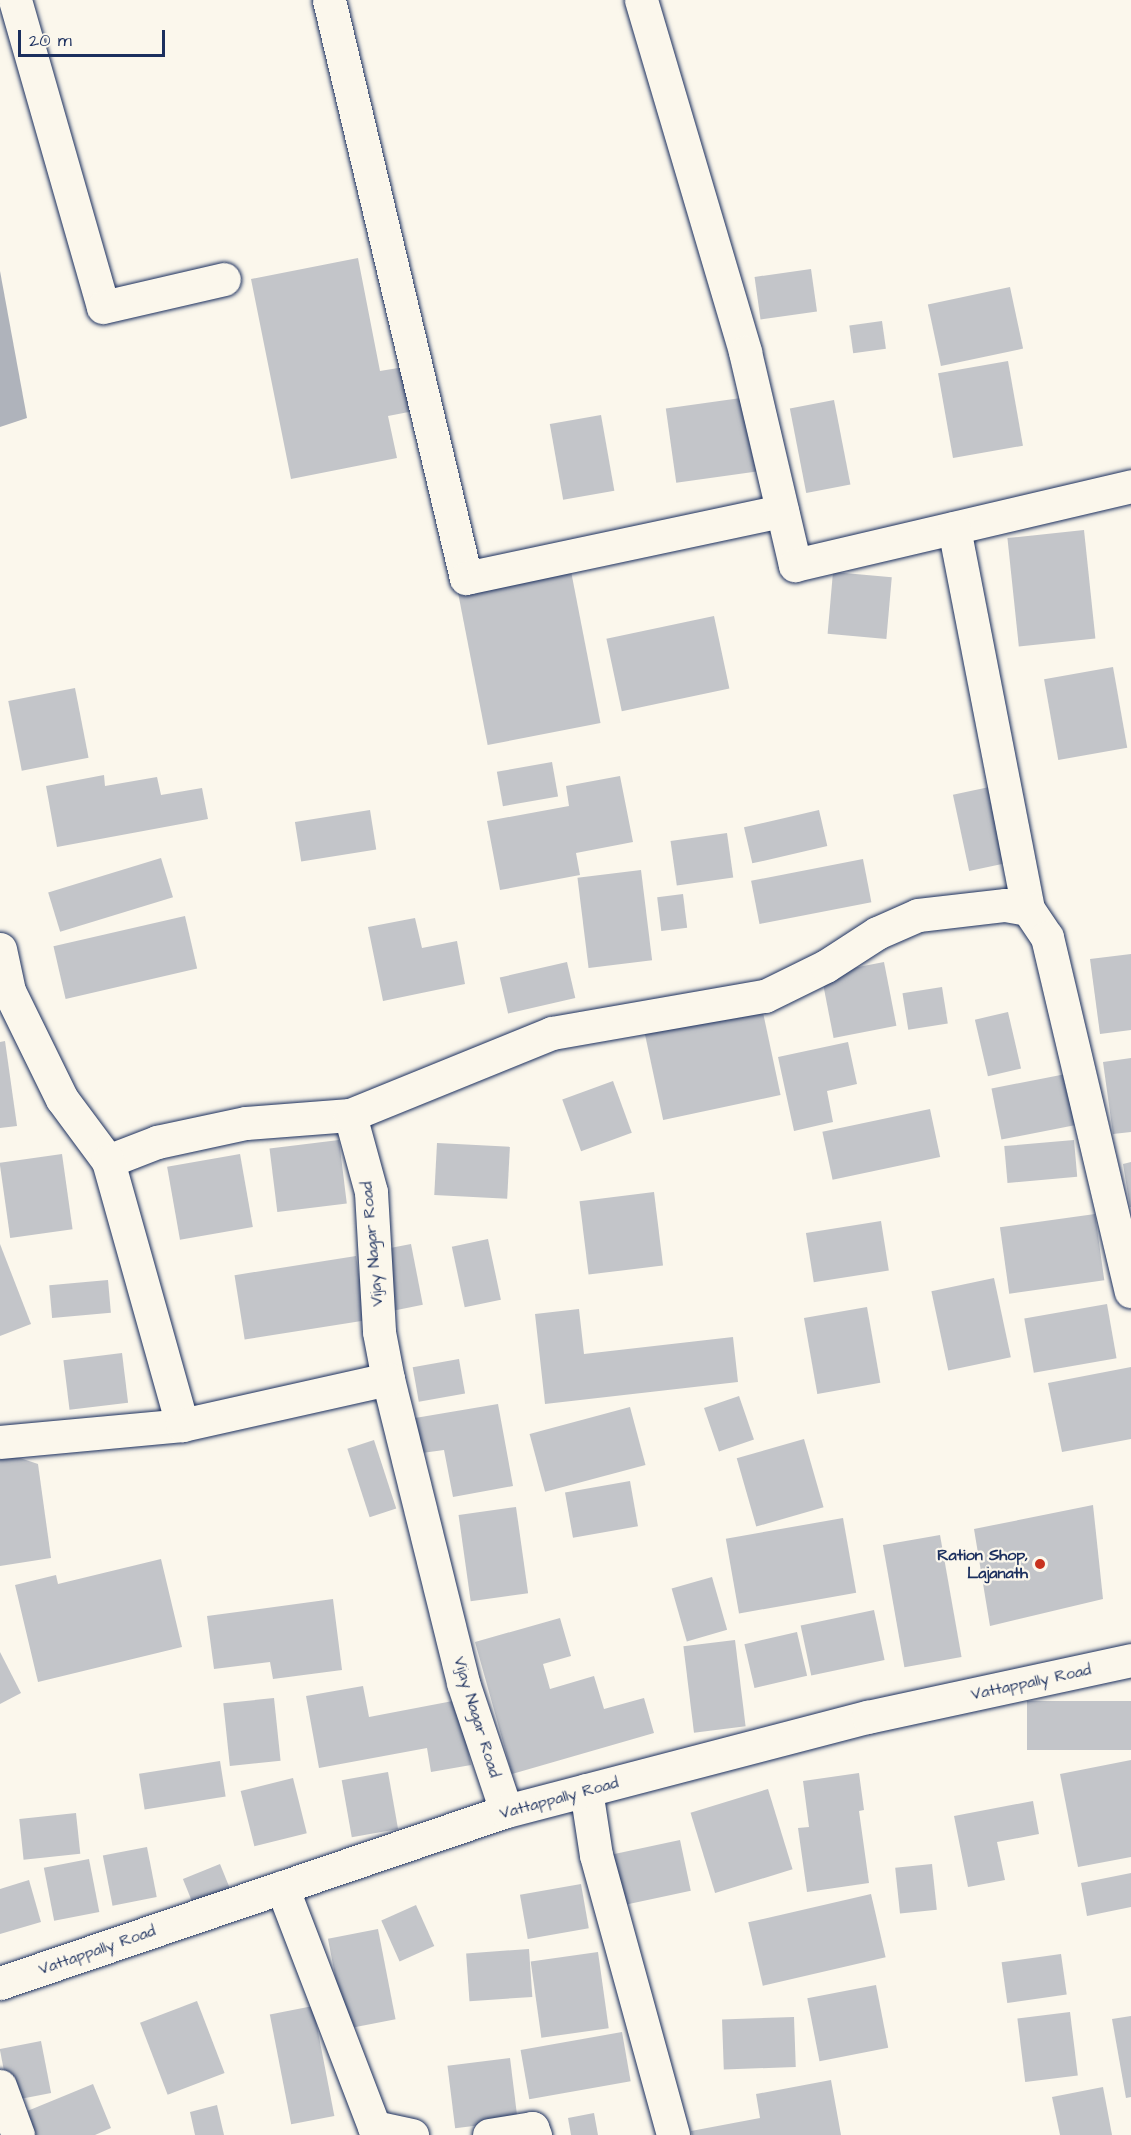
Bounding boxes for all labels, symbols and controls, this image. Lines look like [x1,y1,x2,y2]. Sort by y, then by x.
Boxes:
scale bar [21,18,168,56]
text: 20 m [29,28,72,53]
street label: Vijay Nagar Road [357,1181,387,1307]
place label: Ration Shop, Lajanath [937,1545,1028,1583]
marker: Ration Shop, Lajanath [1033,1557,1047,1571]
street label: Vijay Nagar Road [450,1654,504,1780]
street label: Vattappally Road [969,1660,1093,1704]
street label: Vattappally Road [498,1773,620,1823]
street label: Vattappally Road [36,1921,158,1979]

